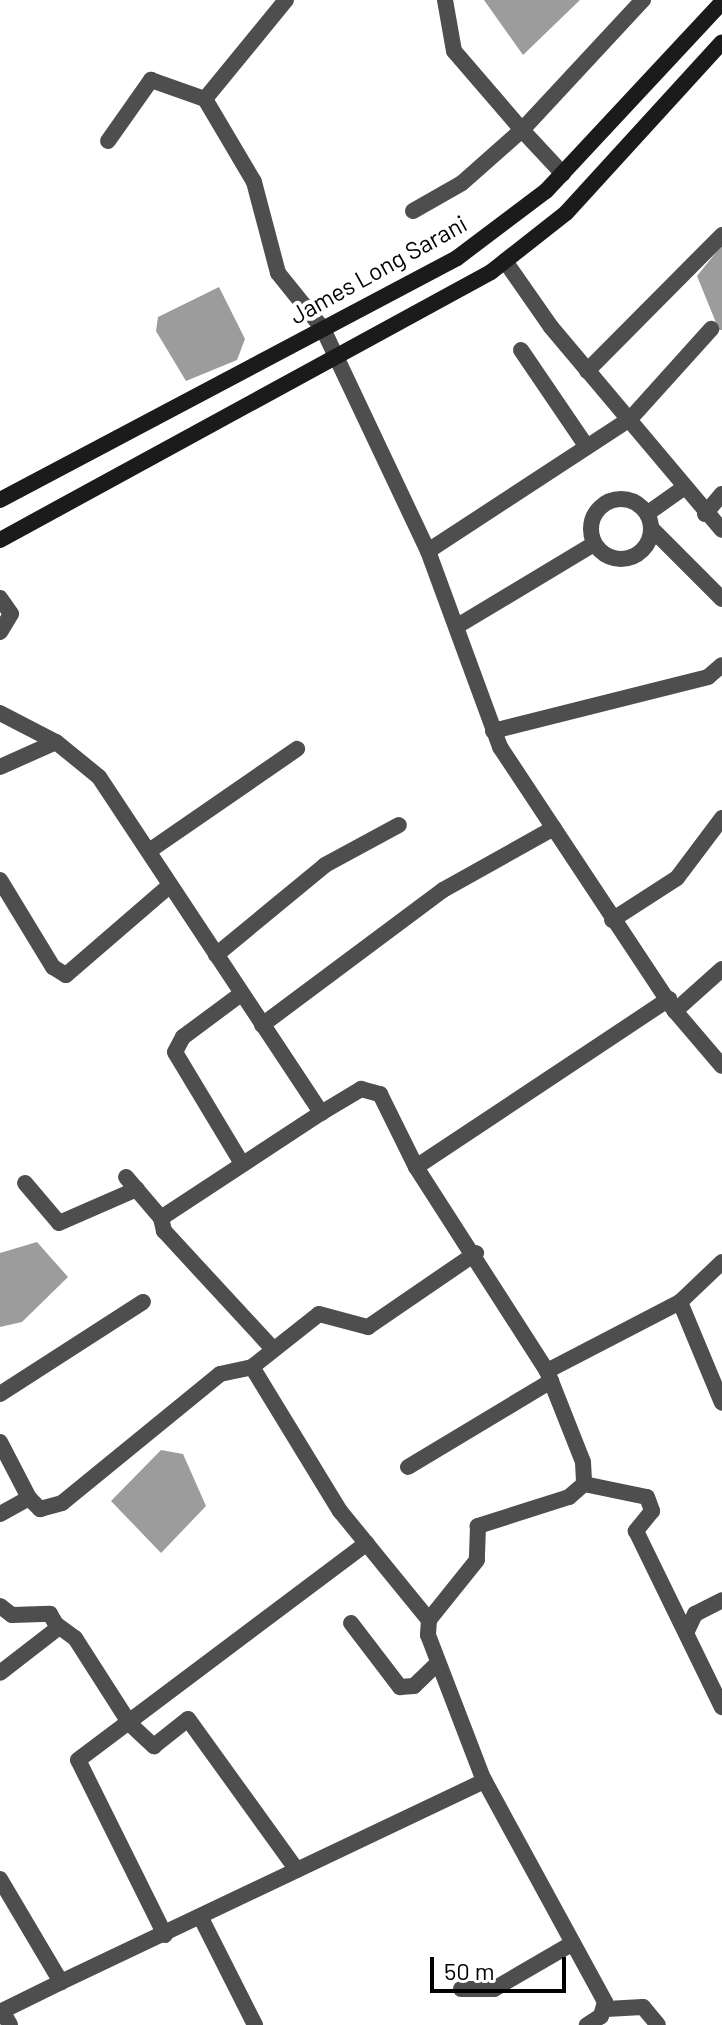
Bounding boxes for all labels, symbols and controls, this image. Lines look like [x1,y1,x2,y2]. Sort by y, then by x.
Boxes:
street label: James Long Sarani [284,208,472,330]
scale bar [434,1941,570,1991]
text: 50 m [444,1956,495,1985]

